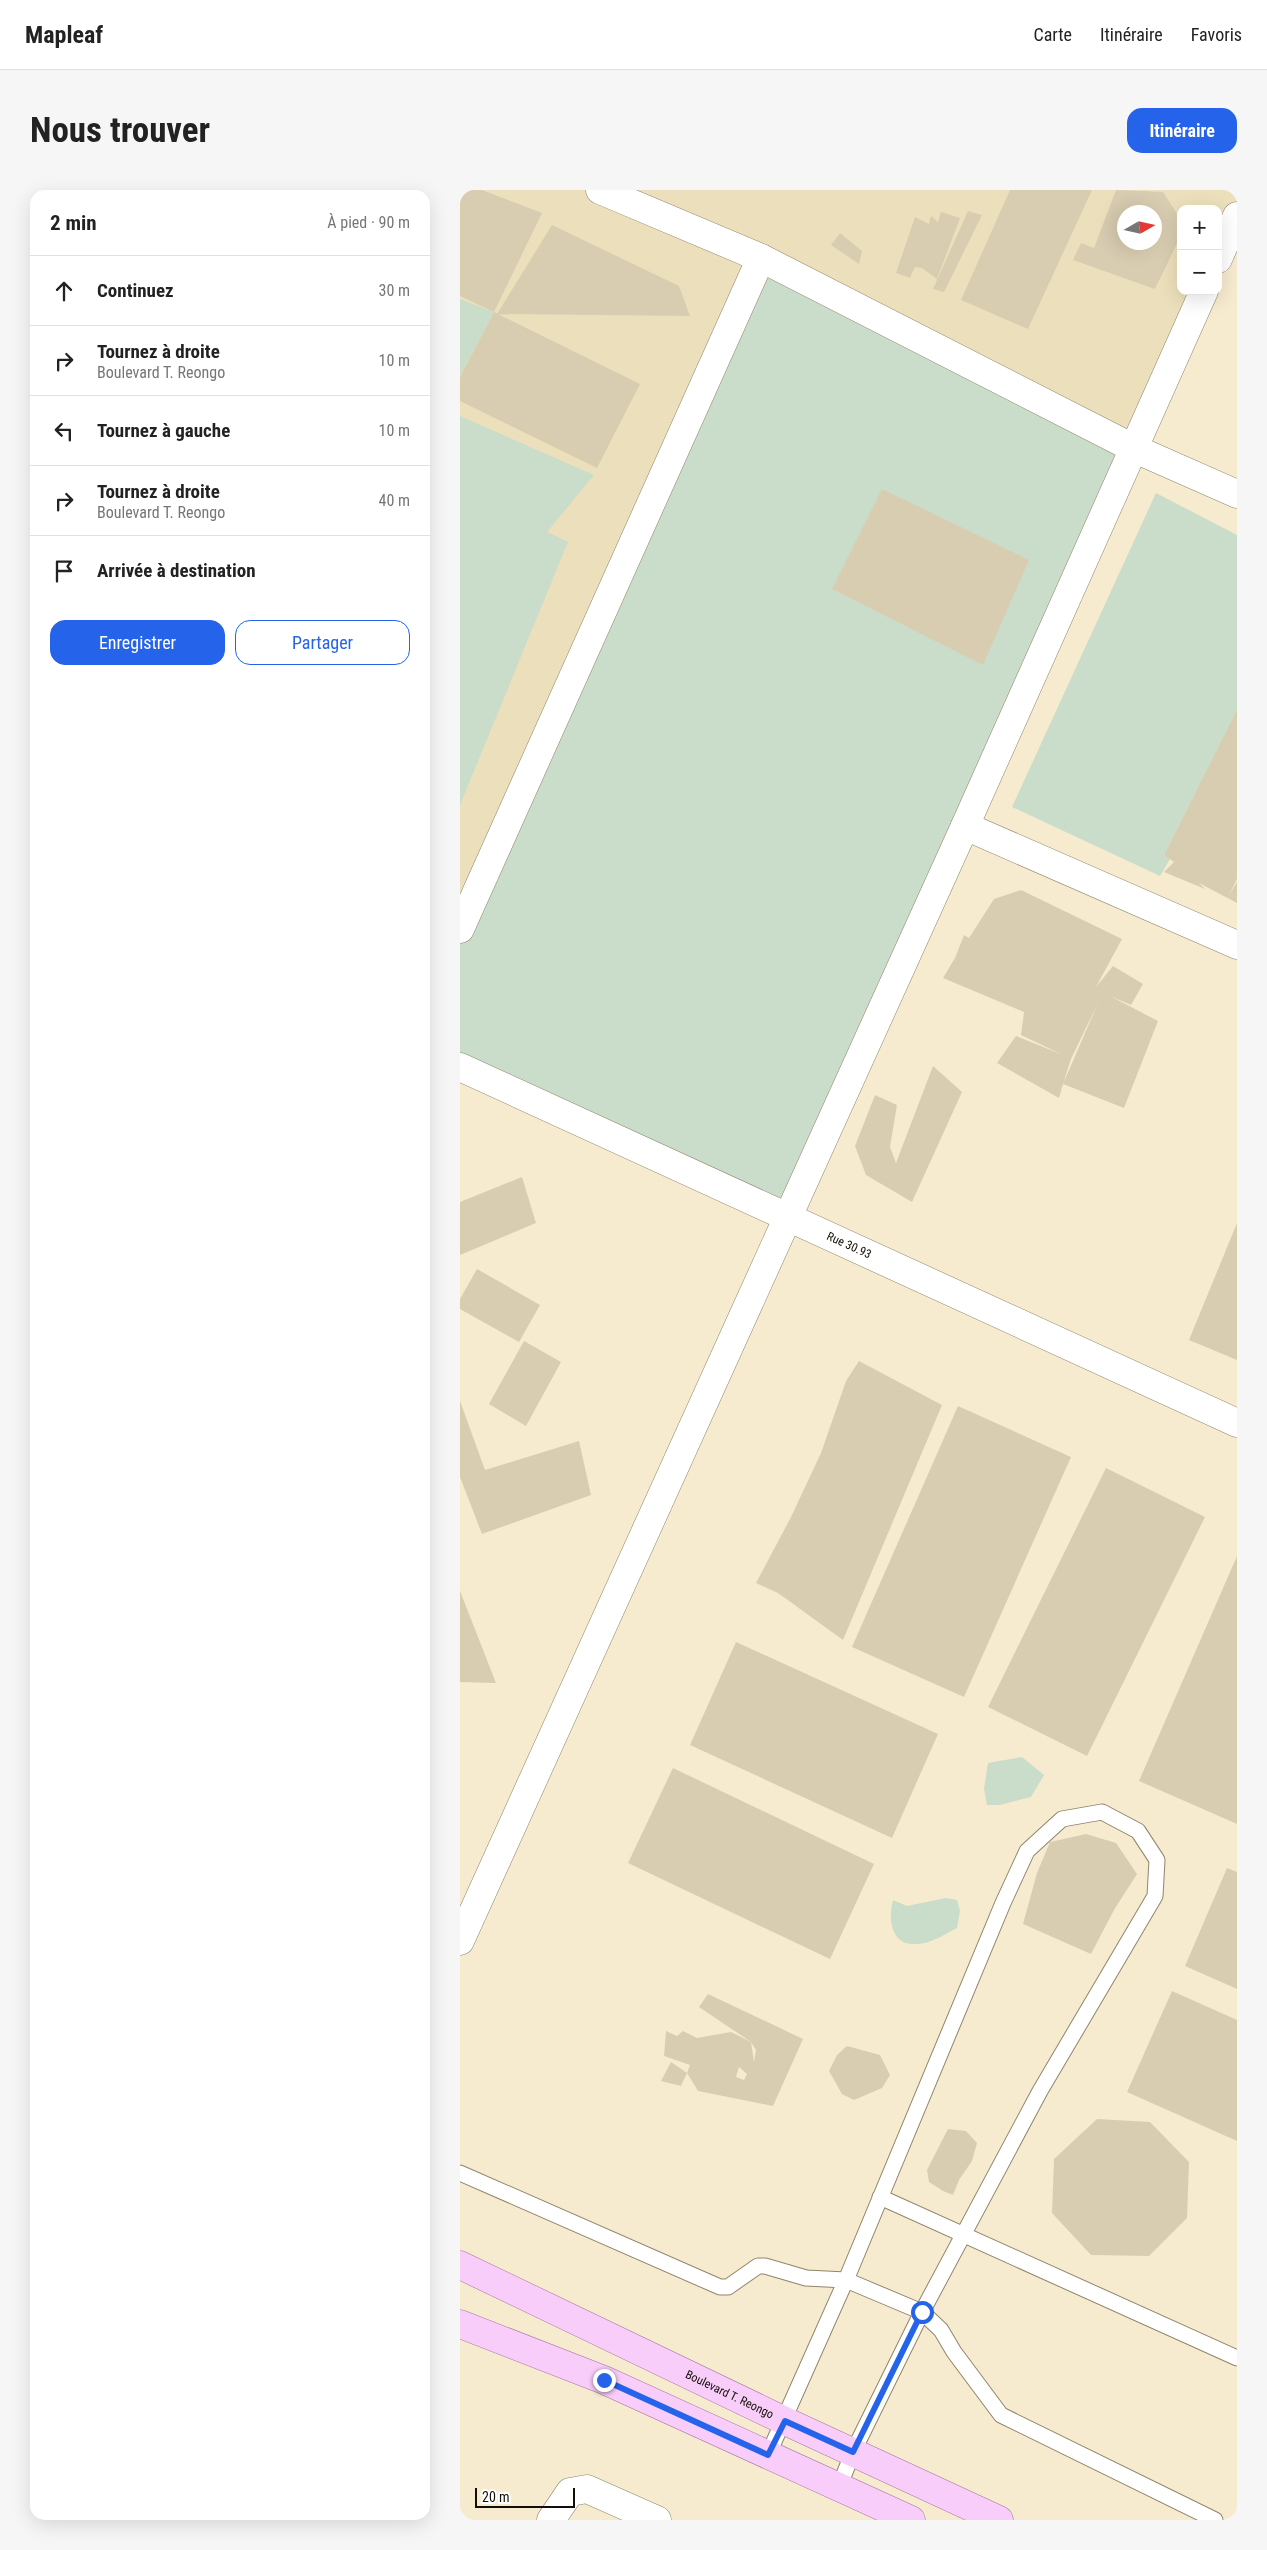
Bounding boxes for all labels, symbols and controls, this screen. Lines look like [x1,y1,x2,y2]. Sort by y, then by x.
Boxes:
text: Mapleaf [25,21,103,49]
text: Carte [1033,24,1072,45]
text: Itinéraire [1100,24,1163,45]
text: Favoris [1191,24,1242,45]
button: Itinéraire [1127,108,1237,153]
text: Nous trouver [30,110,210,151]
north arrow [1117,205,1162,250]
map controls [1177,205,1222,295]
button: + [1177,205,1222,250]
text: 2 min [50,211,97,235]
text: À pied · 90 m [327,213,410,232]
button: − [1177,250,1222,295]
icon: ahead [50,277,78,305]
text: Continuez [97,279,174,302]
text: 30 m [378,281,410,300]
text: Tournez à droite [97,340,220,363]
icon: right [50,347,78,375]
text: 10 m [378,351,410,370]
text: Boulevard T. Reongo [97,363,225,382]
icon: left [50,417,78,445]
text: Tournez à gauche [97,419,230,442]
text: 10 m [378,421,410,440]
text: Tournez à droite [97,480,220,503]
icon: right [50,487,78,515]
text: 40 m [378,491,410,510]
text: Boulevard T. Reongo [97,503,225,522]
icon: arrive [50,557,78,585]
text: Arrivée à destination [97,559,256,582]
button: Enregistrer [50,620,225,665]
button: Partager [235,620,410,665]
street label: Rue 30.93 [825,1229,874,1262]
route start [911,2301,934,2324]
street label: Boulevard T. Reongo [683,2367,776,2422]
route end [593,2369,616,2392]
scale bar [475,2485,575,2508]
text: 20 m [482,2489,510,2505]

